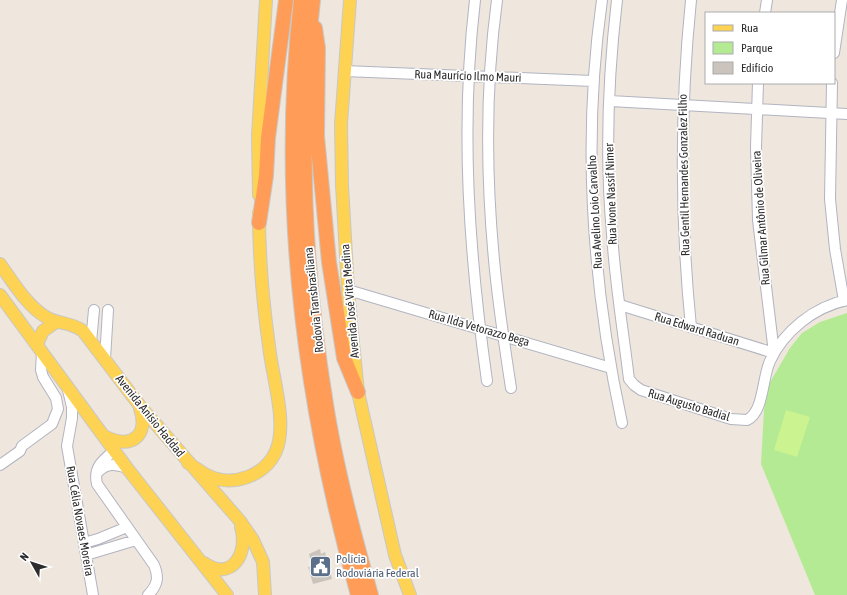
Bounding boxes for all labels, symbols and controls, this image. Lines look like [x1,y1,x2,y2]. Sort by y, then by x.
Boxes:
legend [705,12,835,84]
text: Rua [741,21,758,35]
text: Parque [741,41,773,55]
text: Edifício [741,61,774,75]
street label: Rua Maurício Ilmo Mauri [414,67,522,85]
street label: Rua Gentil Hernandes Gonzalez Filho [676,93,692,256]
street label: Rua Ivone Nassif Nimer [602,142,620,245]
street label: Rua Gilmar Antônio de Oliveira [749,150,773,286]
street label: Rua Avelino Loio Carvalho [585,154,605,269]
street label: Avenida José Vitta Medina [338,243,362,359]
street label: Rodovia Transbrasiliana [302,247,326,353]
street label: Rua Ilda Vetorazzo Bega [427,307,531,349]
street label: Rua Edward Raduan [653,309,741,349]
street label: Avenida Anísio Haddad [113,372,187,460]
street label: Rua Augusto Badial [646,386,732,424]
street label: Rua Célia Novaes Moreira [63,465,97,577]
north arrow [12,543,52,583]
text: N [18,550,31,563]
place label: Polícia Rodoviária Federal [336,552,420,580]
public building icon: Polícia Rodoviária Federal [307,553,333,579]

